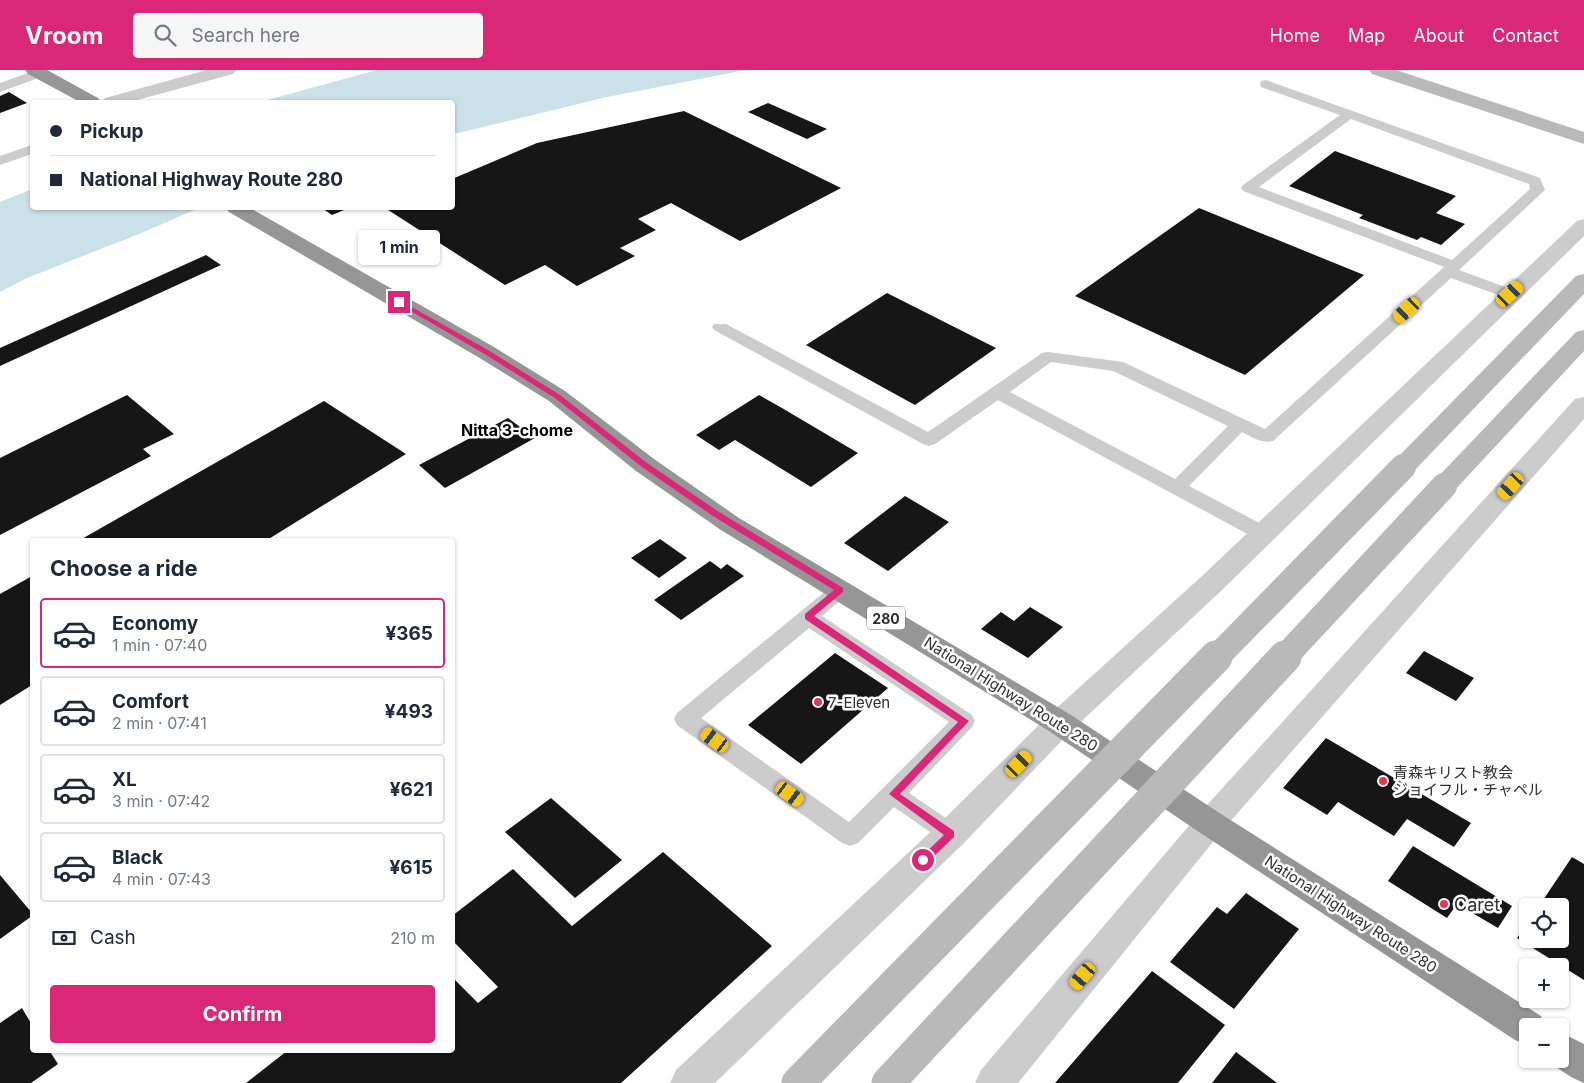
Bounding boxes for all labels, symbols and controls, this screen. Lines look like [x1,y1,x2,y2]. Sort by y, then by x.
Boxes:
search box [133,13,483,58]
text: Vroom [25,21,103,50]
icon: search [151,21,179,49]
text: Search here [191,24,300,47]
text: Home [1270,25,1320,46]
text: Map [1348,25,1385,46]
text: About [1413,25,1464,46]
text: Contact [1492,25,1559,46]
text: Pickup [80,120,143,143]
text: National Highway Route 280 [80,168,343,191]
callout: 1 min [358,230,440,264]
text: 1 min [379,237,419,257]
car [1493,278,1526,310]
route end [388,291,410,313]
car [1390,294,1423,326]
district label: Nitta 3-chome [461,420,573,440]
car [1495,470,1526,502]
text: Choose a ride [50,555,198,581]
road number: 280 [867,606,905,630]
icon: car [52,611,97,656]
text: Economy [112,612,198,635]
text: ¥365 [385,622,433,645]
street label: National Highway Route 280 [921,633,1101,755]
text: 1 min · 07:40 [112,635,207,655]
icon: car [52,689,97,734]
text: Comfort [112,690,189,713]
place label: 7-Eleven [828,693,890,712]
marker: 7-Eleven [812,696,824,708]
text: ¥493 [385,700,433,723]
text: 2 min · 07:41 [112,713,207,733]
car [698,725,731,755]
car [1003,748,1034,780]
place label: 青森キリスト教会 ジョイフル・チャペル [1393,763,1543,799]
icon: car [52,767,97,812]
text: XL [112,768,137,791]
marker: 青森キリスト教会 ジョイフル・チャペル [1377,775,1389,787]
text: ¥621 [390,778,433,801]
car [773,779,806,809]
text: 3 min · 07:42 [112,791,210,811]
icon: car [52,845,97,890]
text: Black [112,846,163,869]
route start [912,849,934,871]
street label: National Highway Route 280 [1261,851,1441,977]
text: ¥615 [389,856,433,879]
text: 4 min · 07:43 [112,869,211,889]
place label: Caret [1454,894,1500,915]
marker: Caret [1438,898,1450,910]
map controls [1519,898,1569,1068]
button: locate [1519,898,1569,948]
icon: cash [50,924,78,952]
text: Cash [90,926,136,949]
text: 210 m [390,928,435,948]
button: + [1519,958,1569,1008]
car [1067,960,1098,992]
button: Confirm [50,985,435,1043]
button: − [1519,1018,1569,1068]

